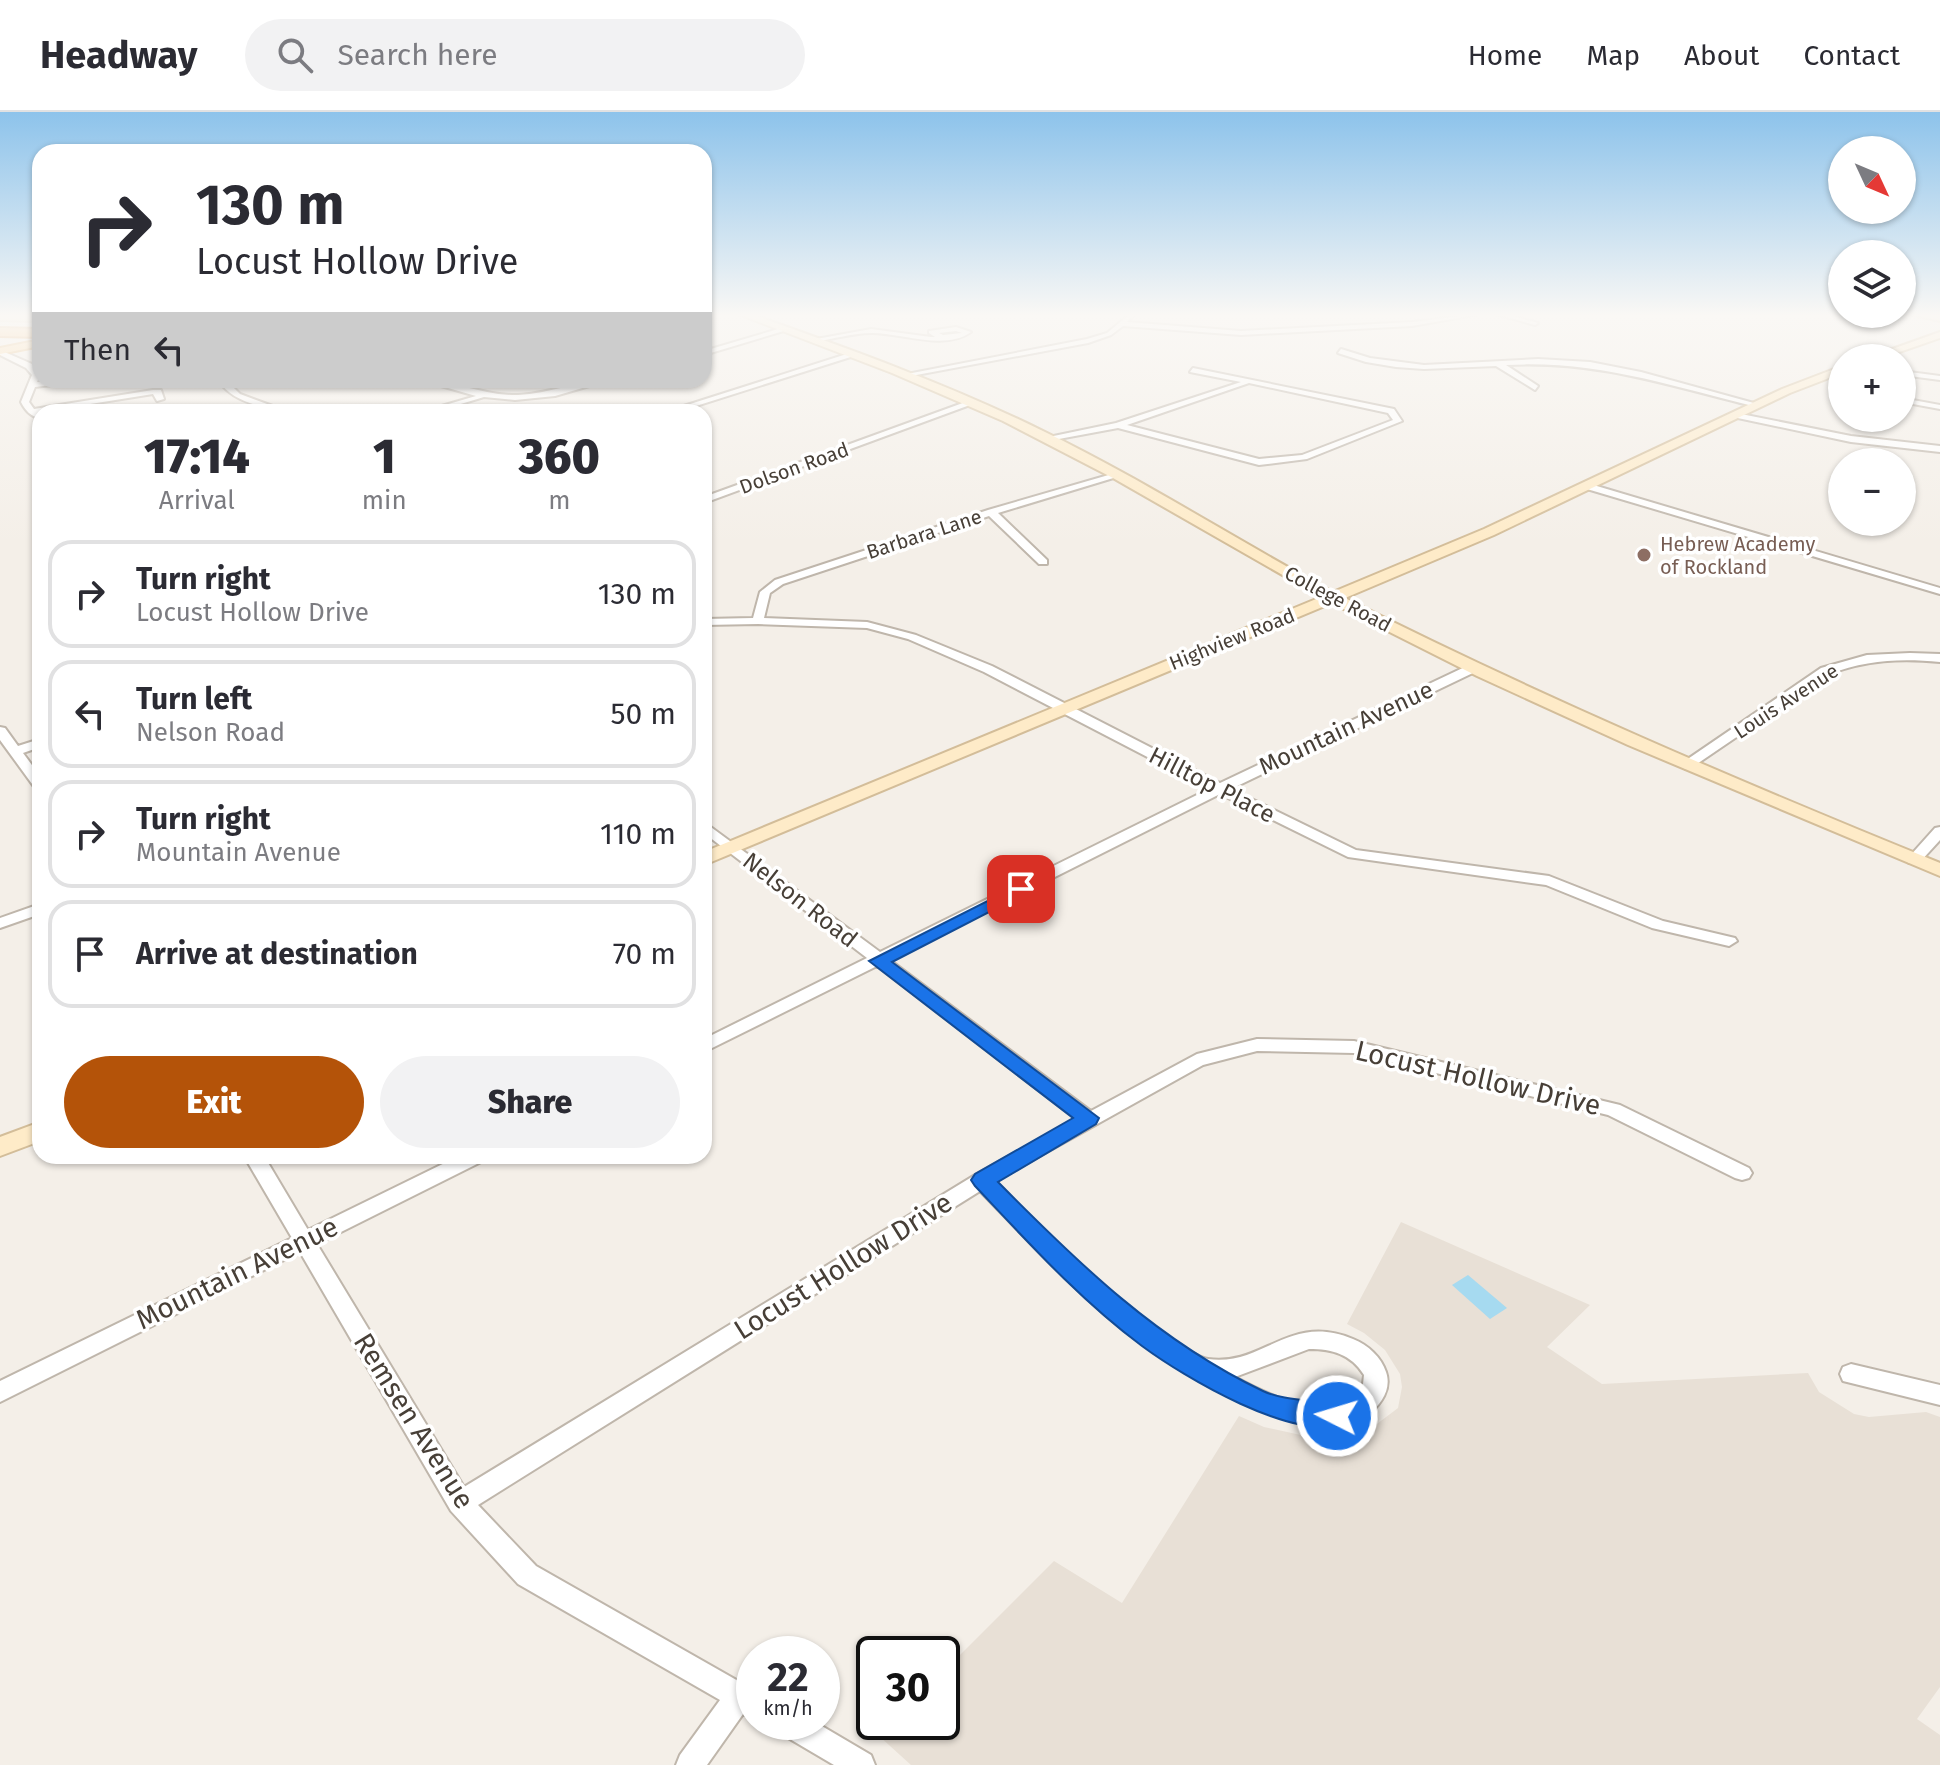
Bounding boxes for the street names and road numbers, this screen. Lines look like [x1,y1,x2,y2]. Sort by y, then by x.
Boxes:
street label: Dolson Road [736,437,852,499]
street label: Barbara Lane [863,504,985,564]
street label: College Road [1281,561,1395,637]
street label: Highview Road [1166,603,1298,675]
street label: Louis Avenue [1729,658,1843,744]
street label: Mountain Avenue [1254,675,1438,781]
street label: Hilltop Place [1144,741,1280,829]
street label: Nelson Road [737,847,863,953]
street label: Locust Hollow Drive [1352,1034,1604,1122]
street label: Locust Hollow Drive [728,1186,958,1346]
street label: Mountain Avenue [131,1210,343,1336]
street label: Remsen Avenue [347,1327,481,1515]

